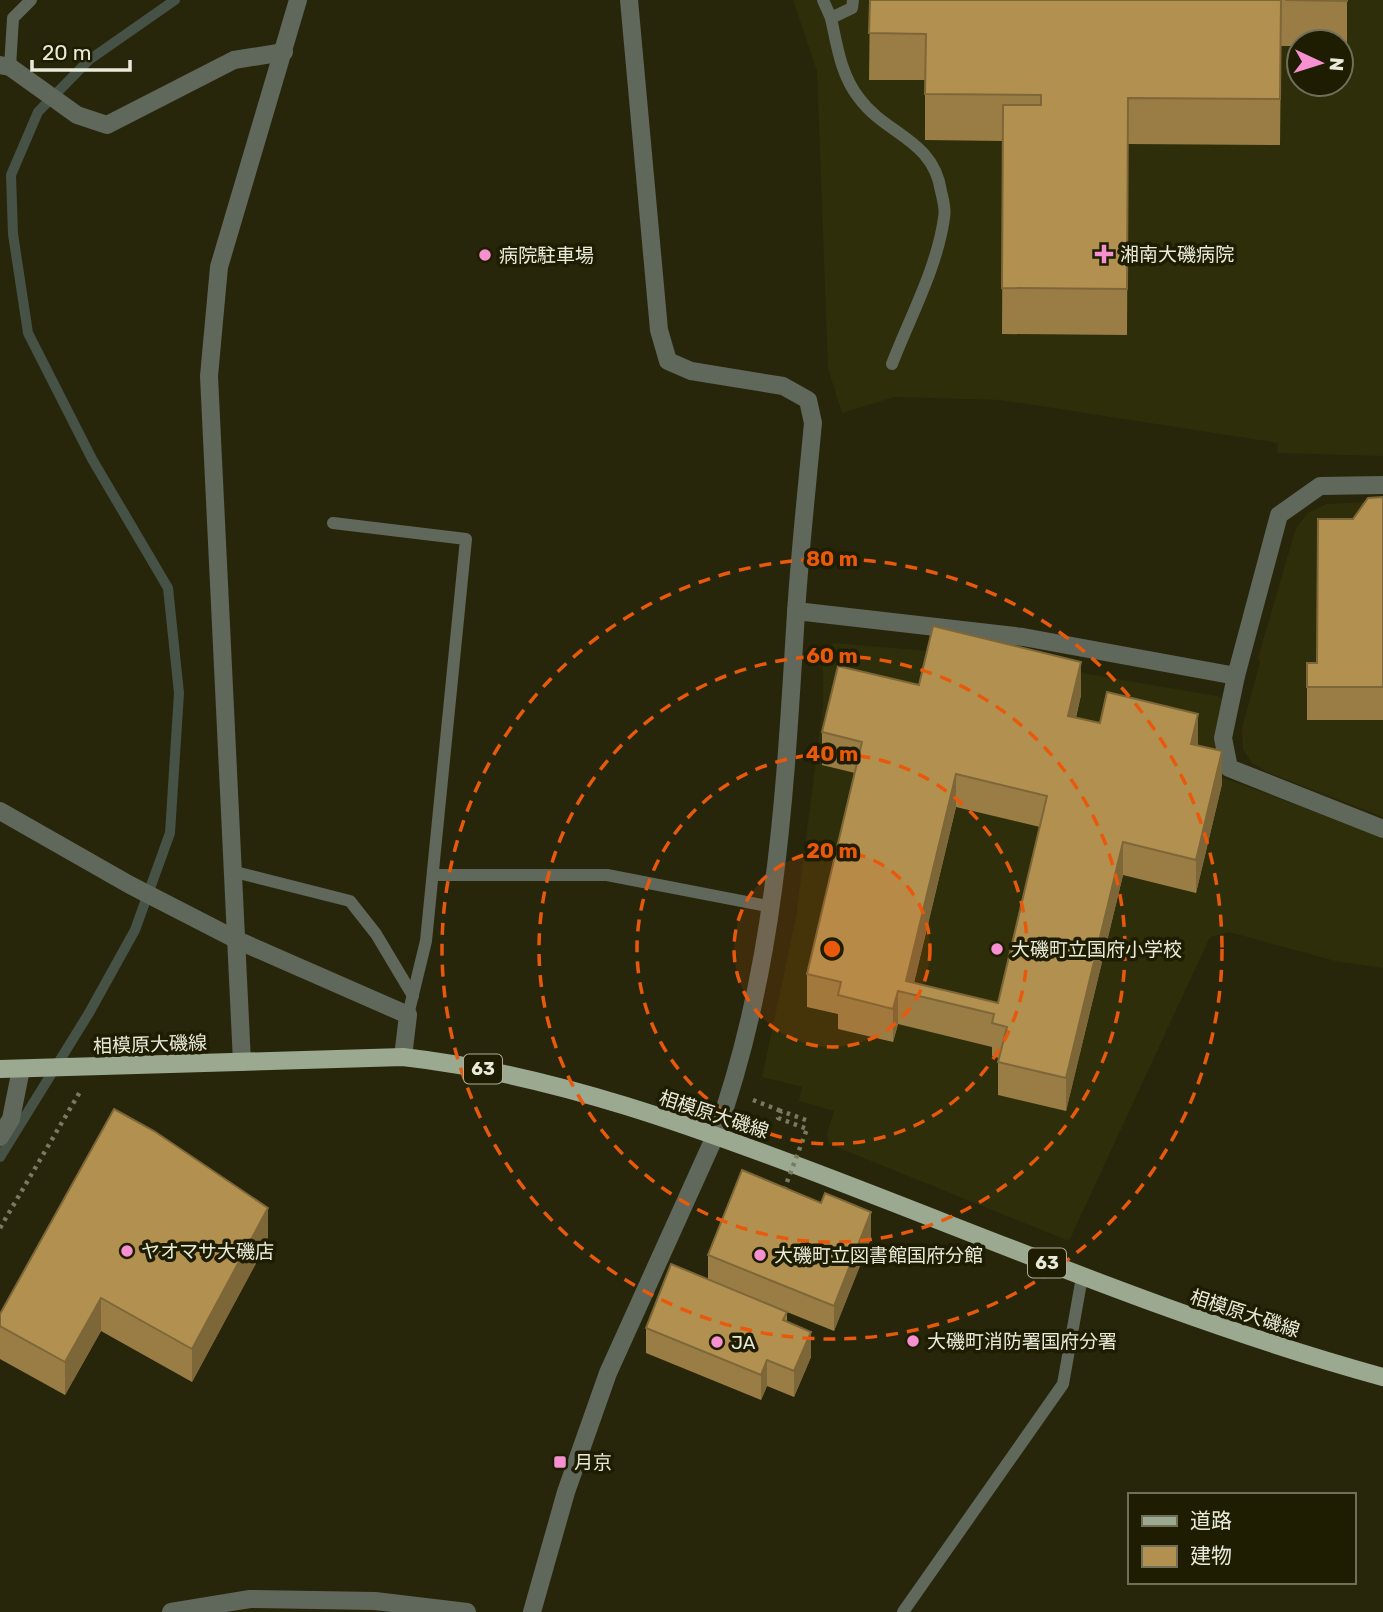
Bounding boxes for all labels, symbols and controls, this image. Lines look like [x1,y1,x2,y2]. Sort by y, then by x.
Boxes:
scale bar [32,28,130,72]
north arrow [1285,28,1355,98]
text: 20 m [42,40,91,65]
text: N [1325,57,1348,72]
place label: 湘南大磯病院 [1120,243,1234,266]
place label: 病院駐車場 [499,244,594,267]
marker: 湘南大磯病院 [1094,244,1114,264]
marker: 病院駐車場 [477,247,493,263]
text: 80 m [806,546,858,571]
text: 60 m [806,643,858,668]
text: 40 m [806,741,858,766]
text: 20 m [806,838,858,863]
centre of rings [820,937,844,961]
place label: 大磯町立国府小学校 [1011,938,1182,961]
marker: 大磯町立国府小学校 [989,941,1005,957]
street label: 相模原大磯線 [93,1031,207,1058]
road number: 63 [464,1054,502,1084]
street label: 相模原大磯線 [656,1086,772,1143]
place label: ヤオマサ大磯店 [141,1240,274,1263]
marker: ヤオマサ大磯店 [119,1243,135,1259]
place label: 大磯町立図書館国府分館 [774,1244,983,1267]
marker: 大磯町立図書館国府分館 [752,1247,768,1263]
road number: 63 [1028,1248,1066,1278]
street label: 相模原大磯線 [1187,1285,1303,1342]
place label: 大磯町消防署国府分署 [927,1330,1117,1353]
place label: JA [731,1331,756,1354]
marker: 大磯町消防署国府分署 [905,1333,921,1349]
marker: JA [709,1334,725,1350]
place label: 月京 [574,1451,612,1474]
marker: 月京 [552,1454,568,1470]
legend [1128,1493,1355,1584]
text: 道路 [1190,1508,1232,1533]
text: 建物 [1190,1543,1232,1568]

